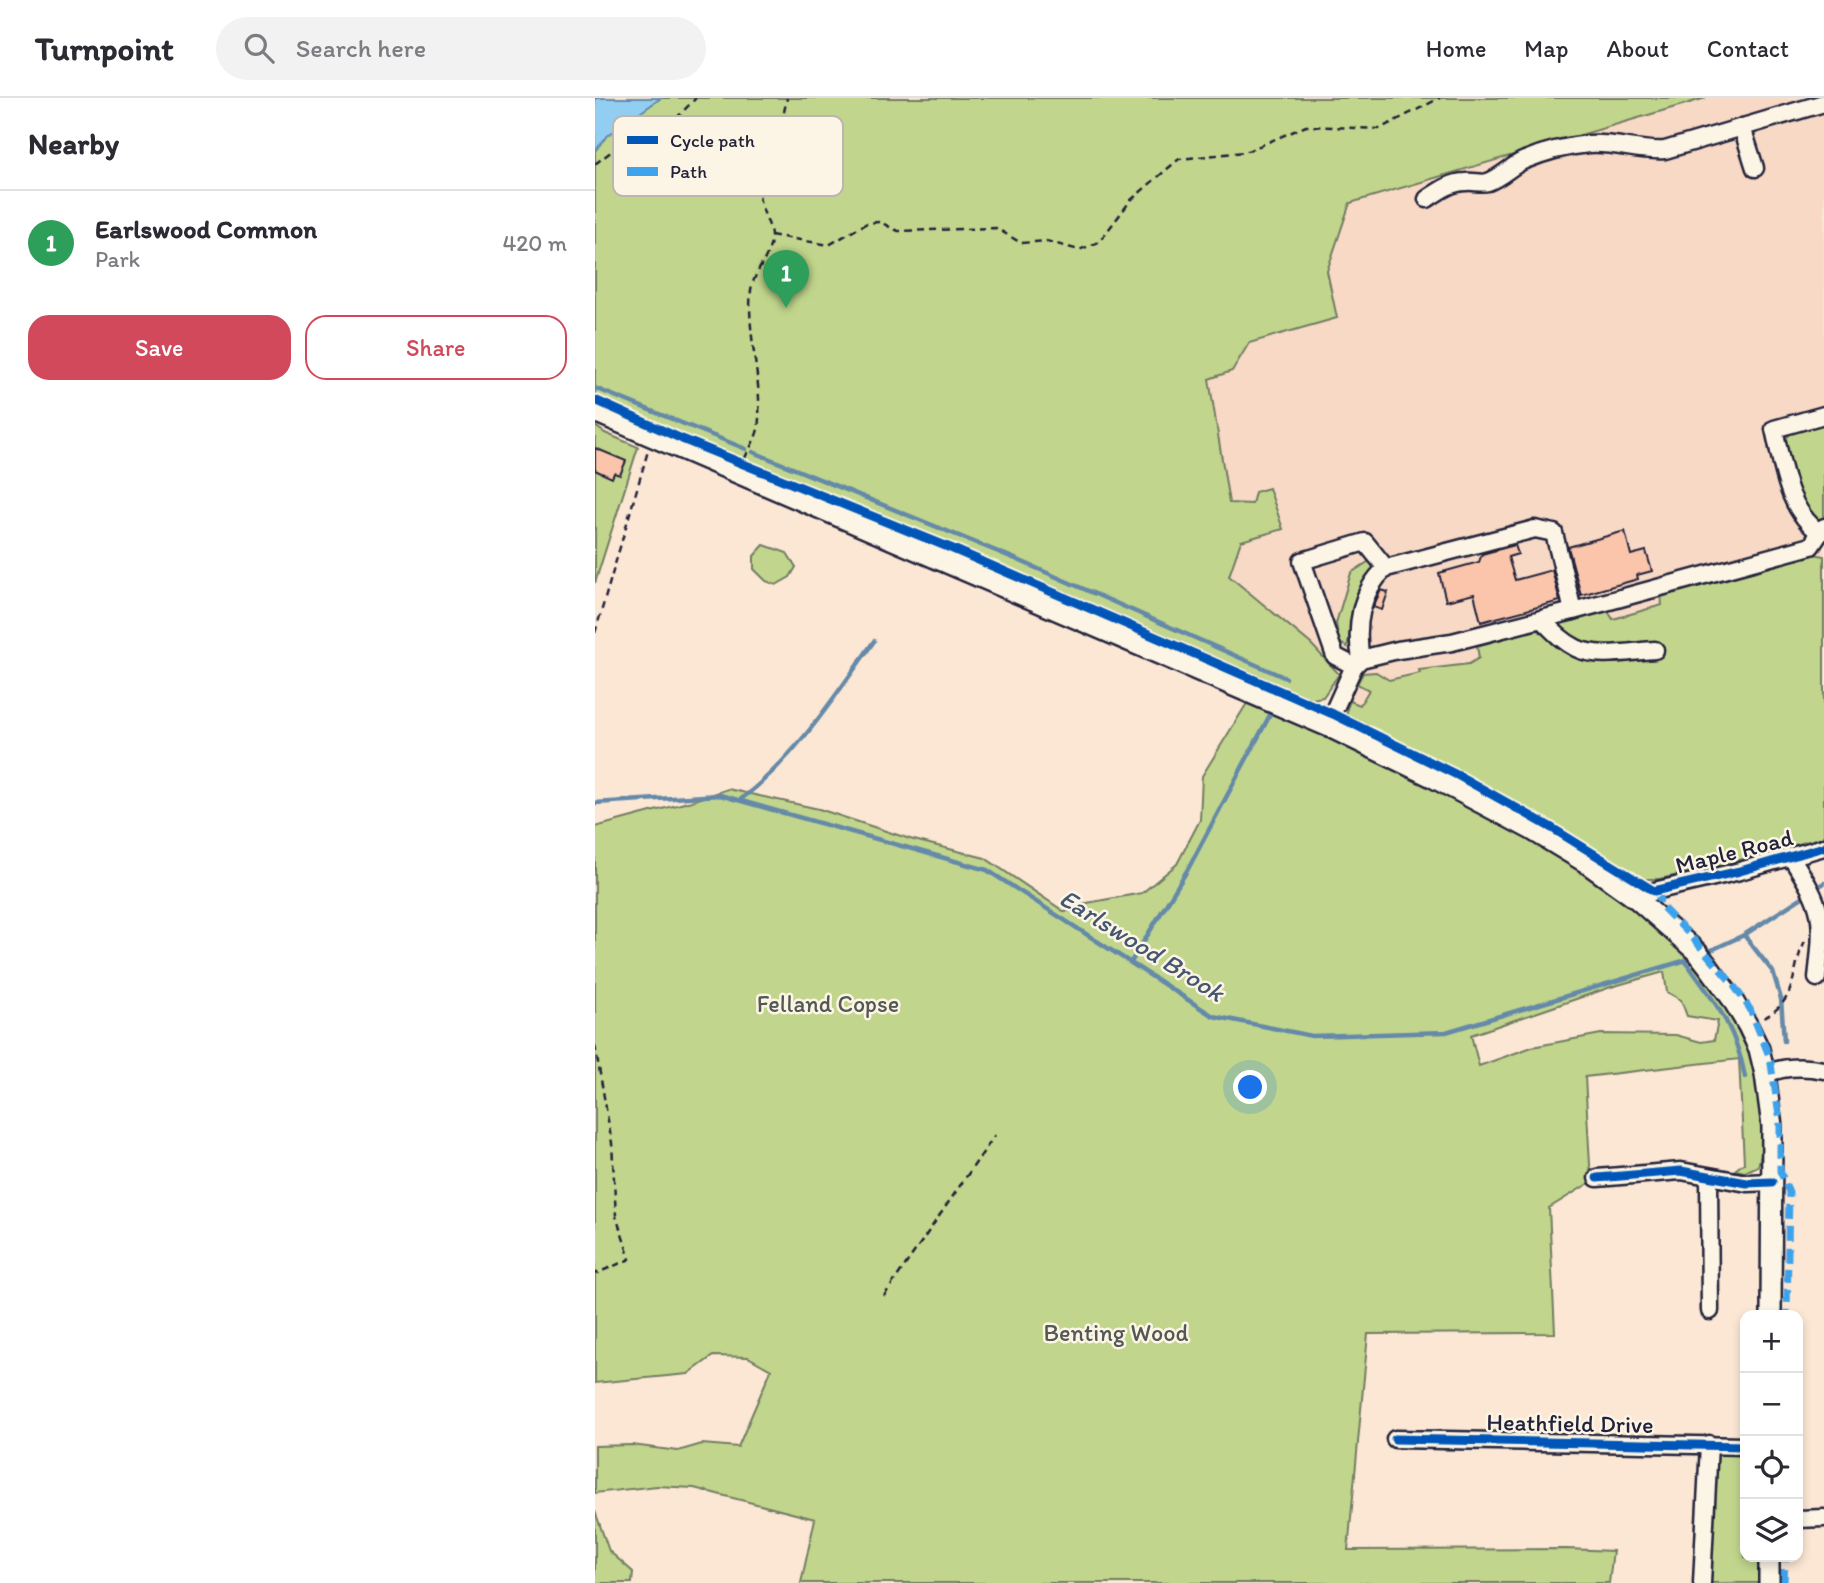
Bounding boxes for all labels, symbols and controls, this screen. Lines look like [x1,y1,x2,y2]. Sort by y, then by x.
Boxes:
search box [216,17,706,80]
text: Turnpoint [35,29,174,68]
icon: search [240,29,278,67]
text: Search here [296,32,426,64]
text: Home [1426,34,1486,63]
text: Map [1524,34,1568,63]
text: About [1606,34,1669,63]
text: Contact [1707,34,1789,63]
legend [613,116,843,196]
text: Nearby [28,125,119,162]
text: Cycle path [670,129,755,152]
text: Path [670,160,707,183]
text: Earlswood Common [95,213,317,245]
text: 1 [46,229,56,257]
text: 420 m [502,229,567,257]
text: Park [95,245,140,273]
pin: 1 [763,250,809,308]
button: Save [28,315,291,380]
button: Share [305,315,567,380]
street label: Maple Road [1672,822,1796,880]
water label: Earlswood Brook [1054,882,1232,1009]
park label: Felland Copse [757,989,899,1018]
your location [1233,1070,1267,1104]
map controls [1740,1310,1803,1562]
button: + [1740,1310,1803,1373]
park label: Benting Wood [1044,1318,1189,1347]
button: − [1740,1373,1803,1436]
street label: Heathfield Drive [1486,1407,1654,1439]
button: locate [1740,1436,1803,1499]
button: layers [1740,1499,1803,1562]

